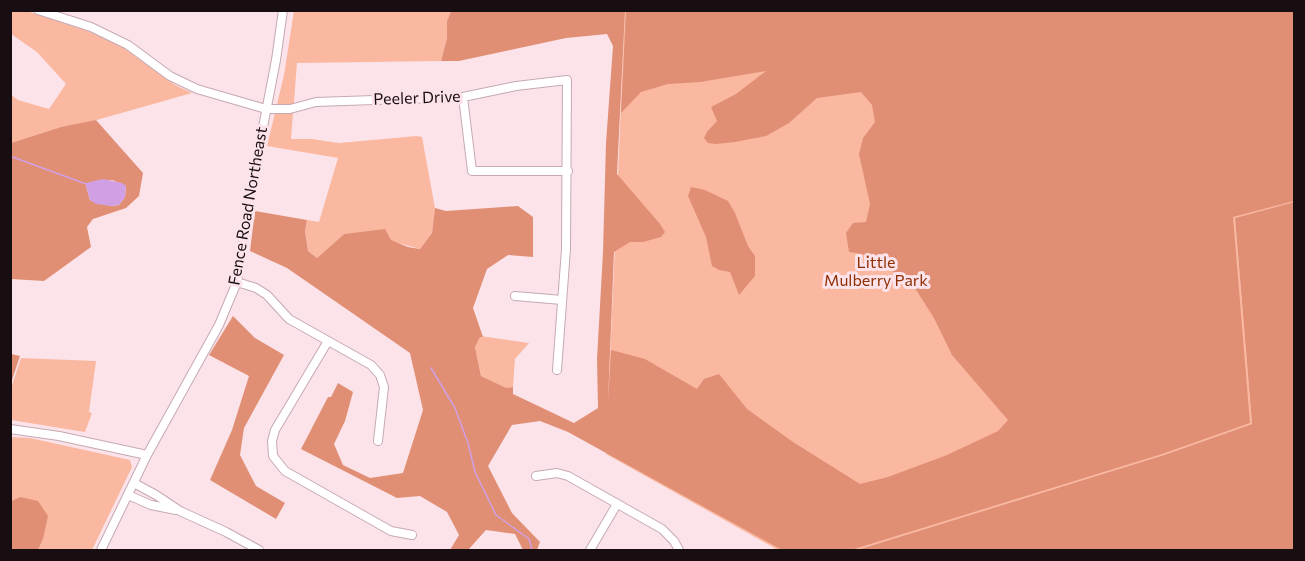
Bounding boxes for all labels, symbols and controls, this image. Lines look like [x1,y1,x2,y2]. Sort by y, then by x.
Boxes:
street label: Peeler Drive [373,87,461,109]
street label: Fence Road Northeast [225,125,271,287]
park label: Little Mulberry Park [824,253,928,291]

